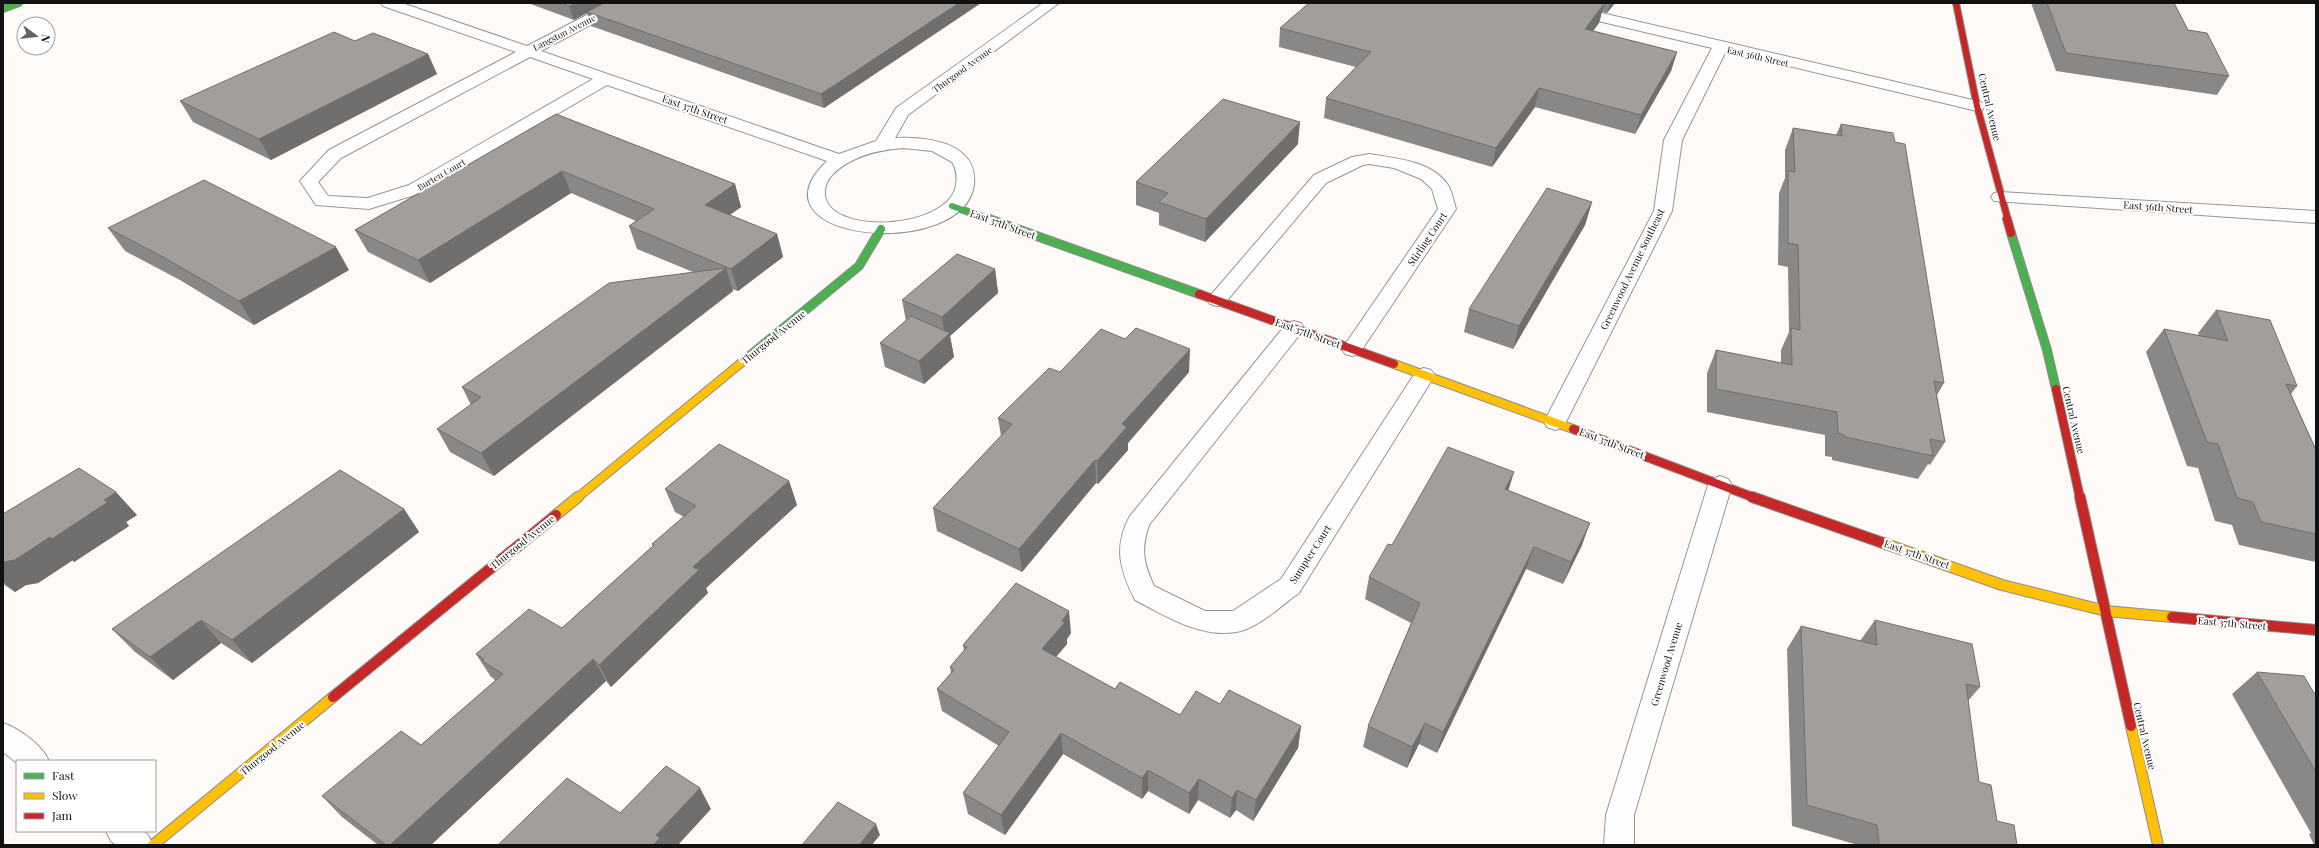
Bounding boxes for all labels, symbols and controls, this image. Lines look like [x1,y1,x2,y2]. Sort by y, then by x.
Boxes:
street label: Langston Avenue [531,11,598,53]
north arrow [16,16,56,56]
text: N [38,33,54,45]
street label: Thurgood Avenue [930,43,995,95]
street label: East 36th Street [1726,43,1791,69]
street label: Central Avenue [1975,72,2005,142]
street label: East 37th Street [660,91,730,127]
street label: Burten Court [415,155,468,193]
street label: East 36th Street [2123,198,2194,216]
street label: East 37th Street [968,206,1038,242]
street label: Greenwood Avenue Southeast [1596,206,1668,332]
street label: Stirling Court [1404,209,1450,268]
street label: Thurgood Avenue [738,307,808,367]
street label: East 37th Street [1273,315,1343,351]
street label: Central Avenue [2059,385,2089,455]
street label: East 37th Street [1577,424,1647,462]
street label: Thurgood Avenue [487,512,557,572]
street label: Sumpter Court [1286,522,1334,586]
street label: East 37th Street [1882,536,1952,572]
street label: East 37th Street [2197,613,2267,633]
street label: Greenwood Avenue [1647,620,1685,708]
street label: Central Avenue [2130,701,2160,771]
street label: Thurgood Avenue [237,718,307,778]
legend [16,760,156,832]
text: Fast [52,767,75,783]
text: Slow [52,787,78,803]
text: Jam [51,807,73,823]

